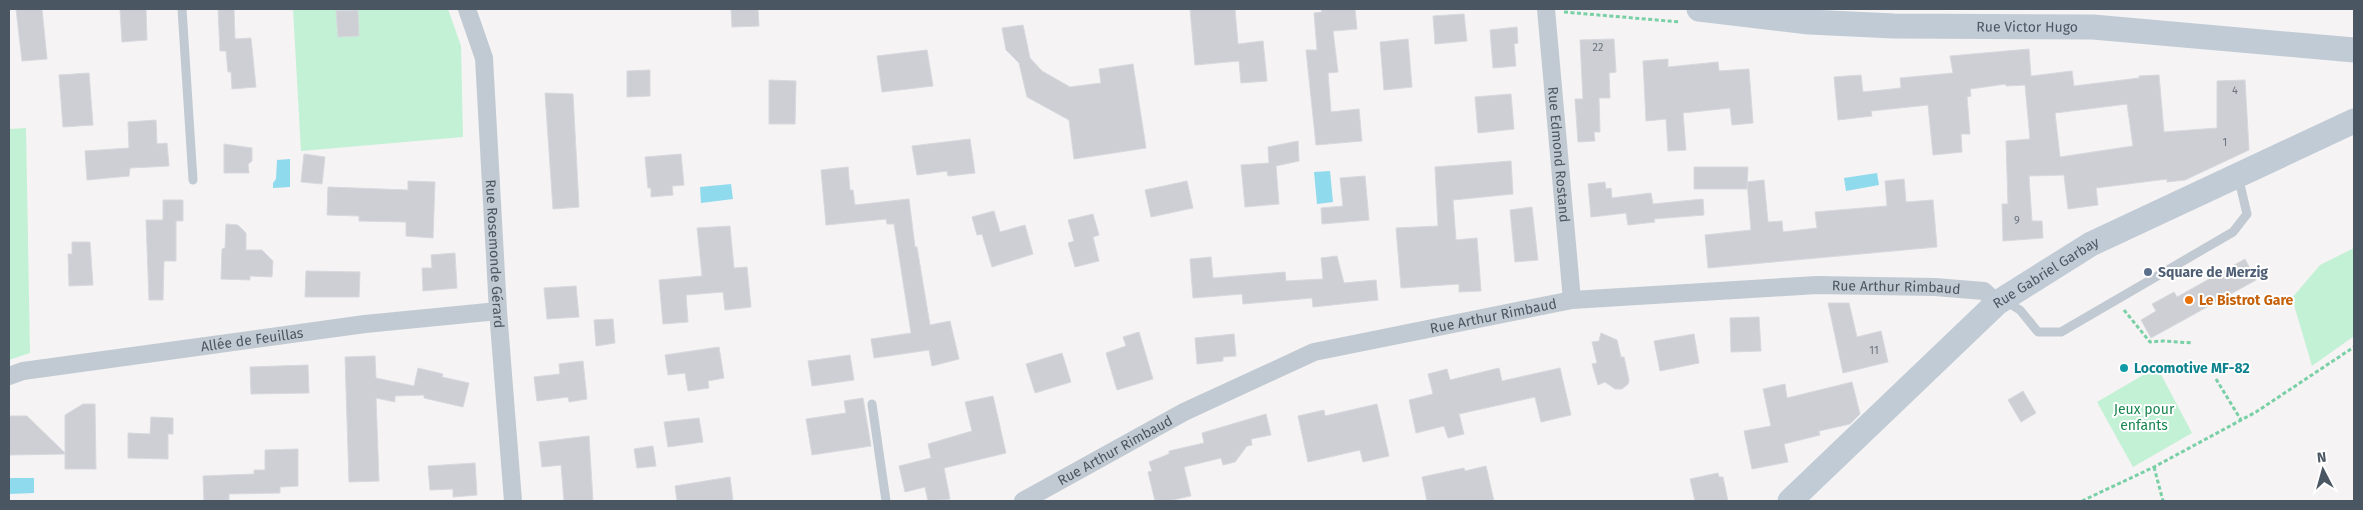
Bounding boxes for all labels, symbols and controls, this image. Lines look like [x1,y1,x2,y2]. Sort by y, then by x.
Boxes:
street label: Rue Victor Hugo [1976,18,2078,36]
house number: 22 [1593,41,1603,54]
house number: 4 [2232,84,2238,97]
street label: Rue Edmond Rostand [1544,86,1573,223]
house number: 1 [2223,136,2227,149]
street label: Rue Rosemonde Gérard [482,179,507,329]
house number: 9 [2014,214,2020,227]
street label: Rue Gabriel Garbay [1990,234,2102,312]
place label: Square de Merzig [2158,264,2268,281]
marker: Square de Merzig [2142,266,2154,278]
street label: Rue Arthur Rimbaud [1832,277,1961,298]
place label: Le Bistrot Gare [2199,292,2294,309]
marker: Le Bistrot Gare [2183,294,2195,306]
street label: Rue Arthur Rimbaud [1429,295,1558,337]
street label: Allée de Feuillas [200,325,305,355]
house number: 11 [1869,344,1879,357]
place label: Locomotive MF-82 [2134,360,2250,377]
marker: Locomotive MF-82 [2118,362,2130,374]
park label: Jeux pour enfants [2114,401,2175,434]
street label: Rue Arthur Rimbaud [1055,412,1176,489]
north arrow [2298,445,2348,495]
text: N [2316,449,2327,467]

